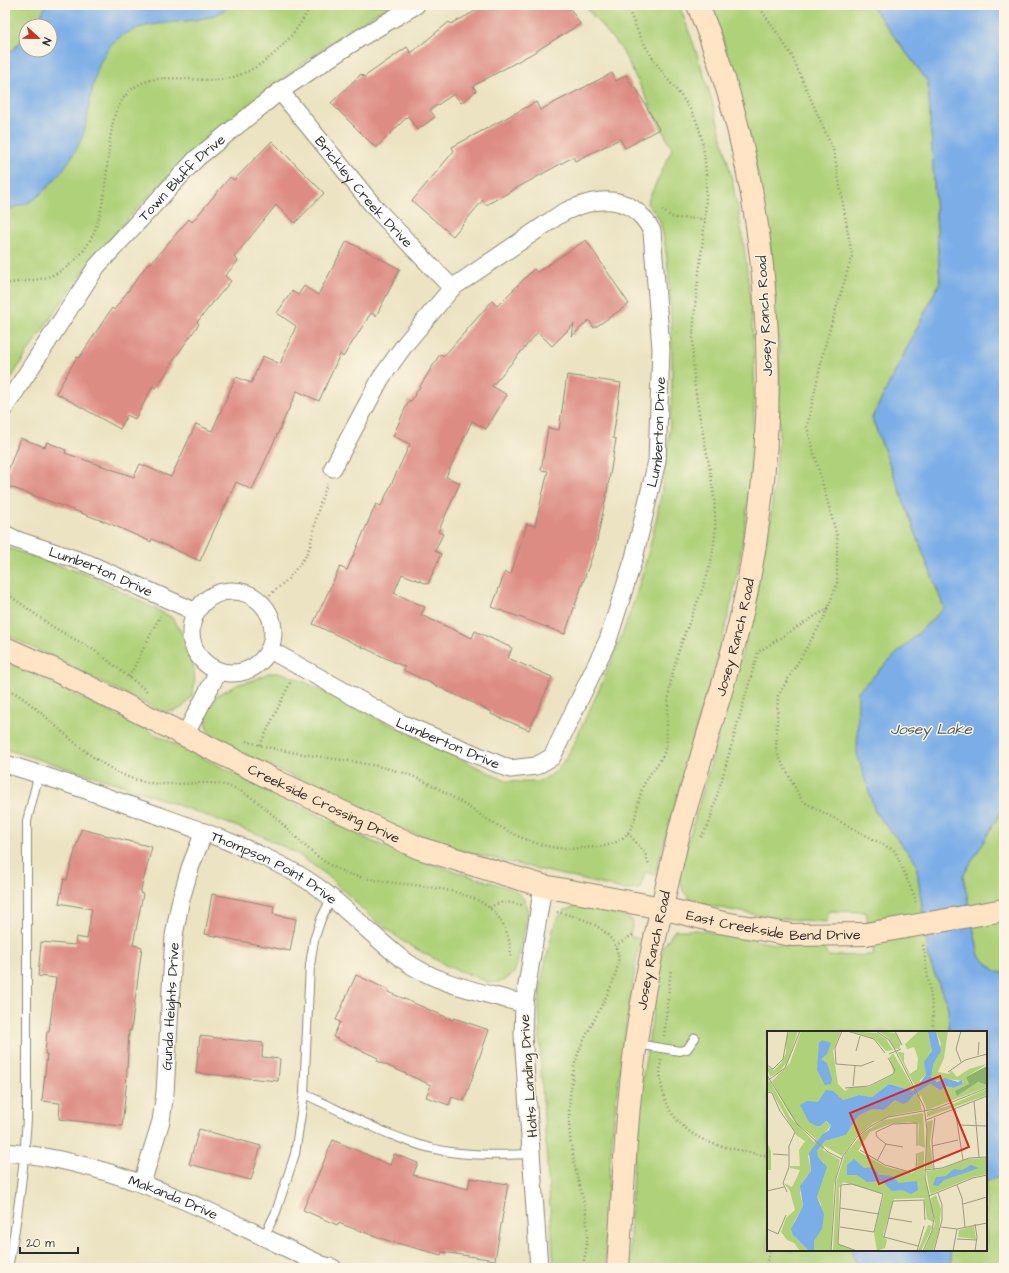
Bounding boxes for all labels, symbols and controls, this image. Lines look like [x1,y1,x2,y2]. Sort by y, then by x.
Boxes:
north arrow [18,18,58,58]
text: N [39,36,55,48]
street label: Town Bluff Drive [134,130,230,226]
street label: Brickley Creek Drive [310,132,417,253]
street label: Josey Ranch Road [752,255,778,377]
street label: Lumberton Drive [642,376,671,489]
street label: Lumberton Drive [46,542,156,602]
street label: Josey Ranch Road [711,577,760,699]
street label: Lumberton Drive [393,713,503,775]
water label: Josey Lake [890,719,973,741]
street label: Creekside Crossing Drive [244,759,404,849]
street label: Thompson Point Drive [208,827,341,910]
street label: Josey Ranch Road [632,889,676,1011]
street label: East Creekside Bend Drive [684,905,861,946]
street label: Gunda Heights Drive [157,941,185,1071]
street label: Holts Landing Drive [515,1013,543,1138]
inset map [767,1031,987,1251]
street label: Makanda Drive [125,1171,221,1225]
scale bar [20,1229,78,1255]
text: 20 m [26,1235,55,1252]

